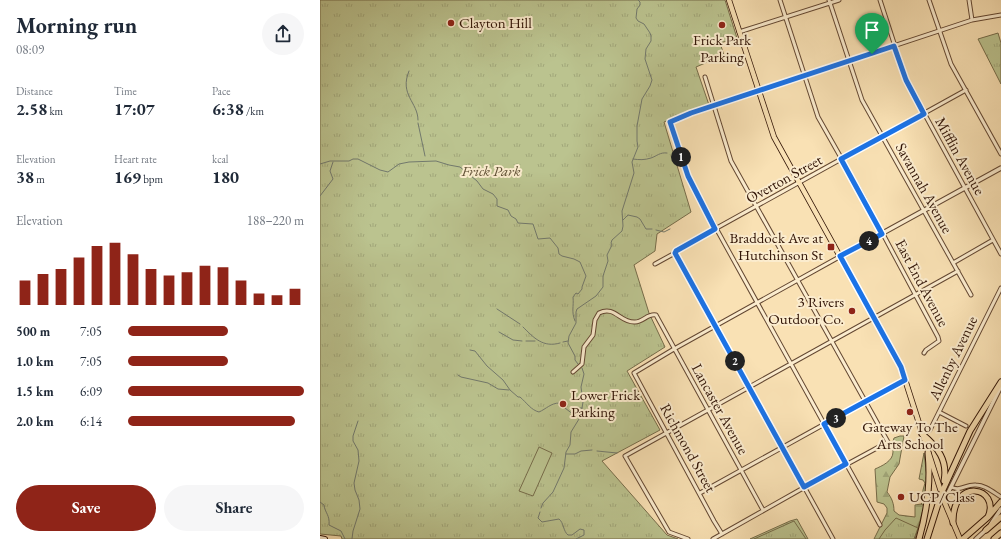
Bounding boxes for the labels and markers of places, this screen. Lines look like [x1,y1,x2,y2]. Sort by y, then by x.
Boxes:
place label: Clayton Hill [459,13,532,32]
pin [855,13,889,54]
marker: Clayton Hill [446,18,456,28]
marker: Frick Park Parking [717,20,727,30]
place label: Frick Park Parking [693,30,752,66]
pin: 1 [671,147,691,167]
place label: Braddock Ave at Hutchinson St [729,228,823,264]
pin: 4 [859,231,879,251]
marker: Braddock Ave at Hutchinson St [826,242,836,252]
place label: 3 Rivers Outdoor Co. [768,292,844,328]
marker: 3 Rivers Outdoor Co. [847,306,857,316]
pin: 2 [725,351,745,371]
place label: Lower Frick Parking [571,385,641,421]
marker: Lower Frick Parking [558,399,568,409]
marker: Gateway To The Arts School [905,407,915,417]
pin: 3 [826,408,846,428]
place label: Gateway To The Arts School [862,417,958,453]
place label: UCP/Class [909,487,975,506]
marker: UCP/Class [896,492,906,502]

